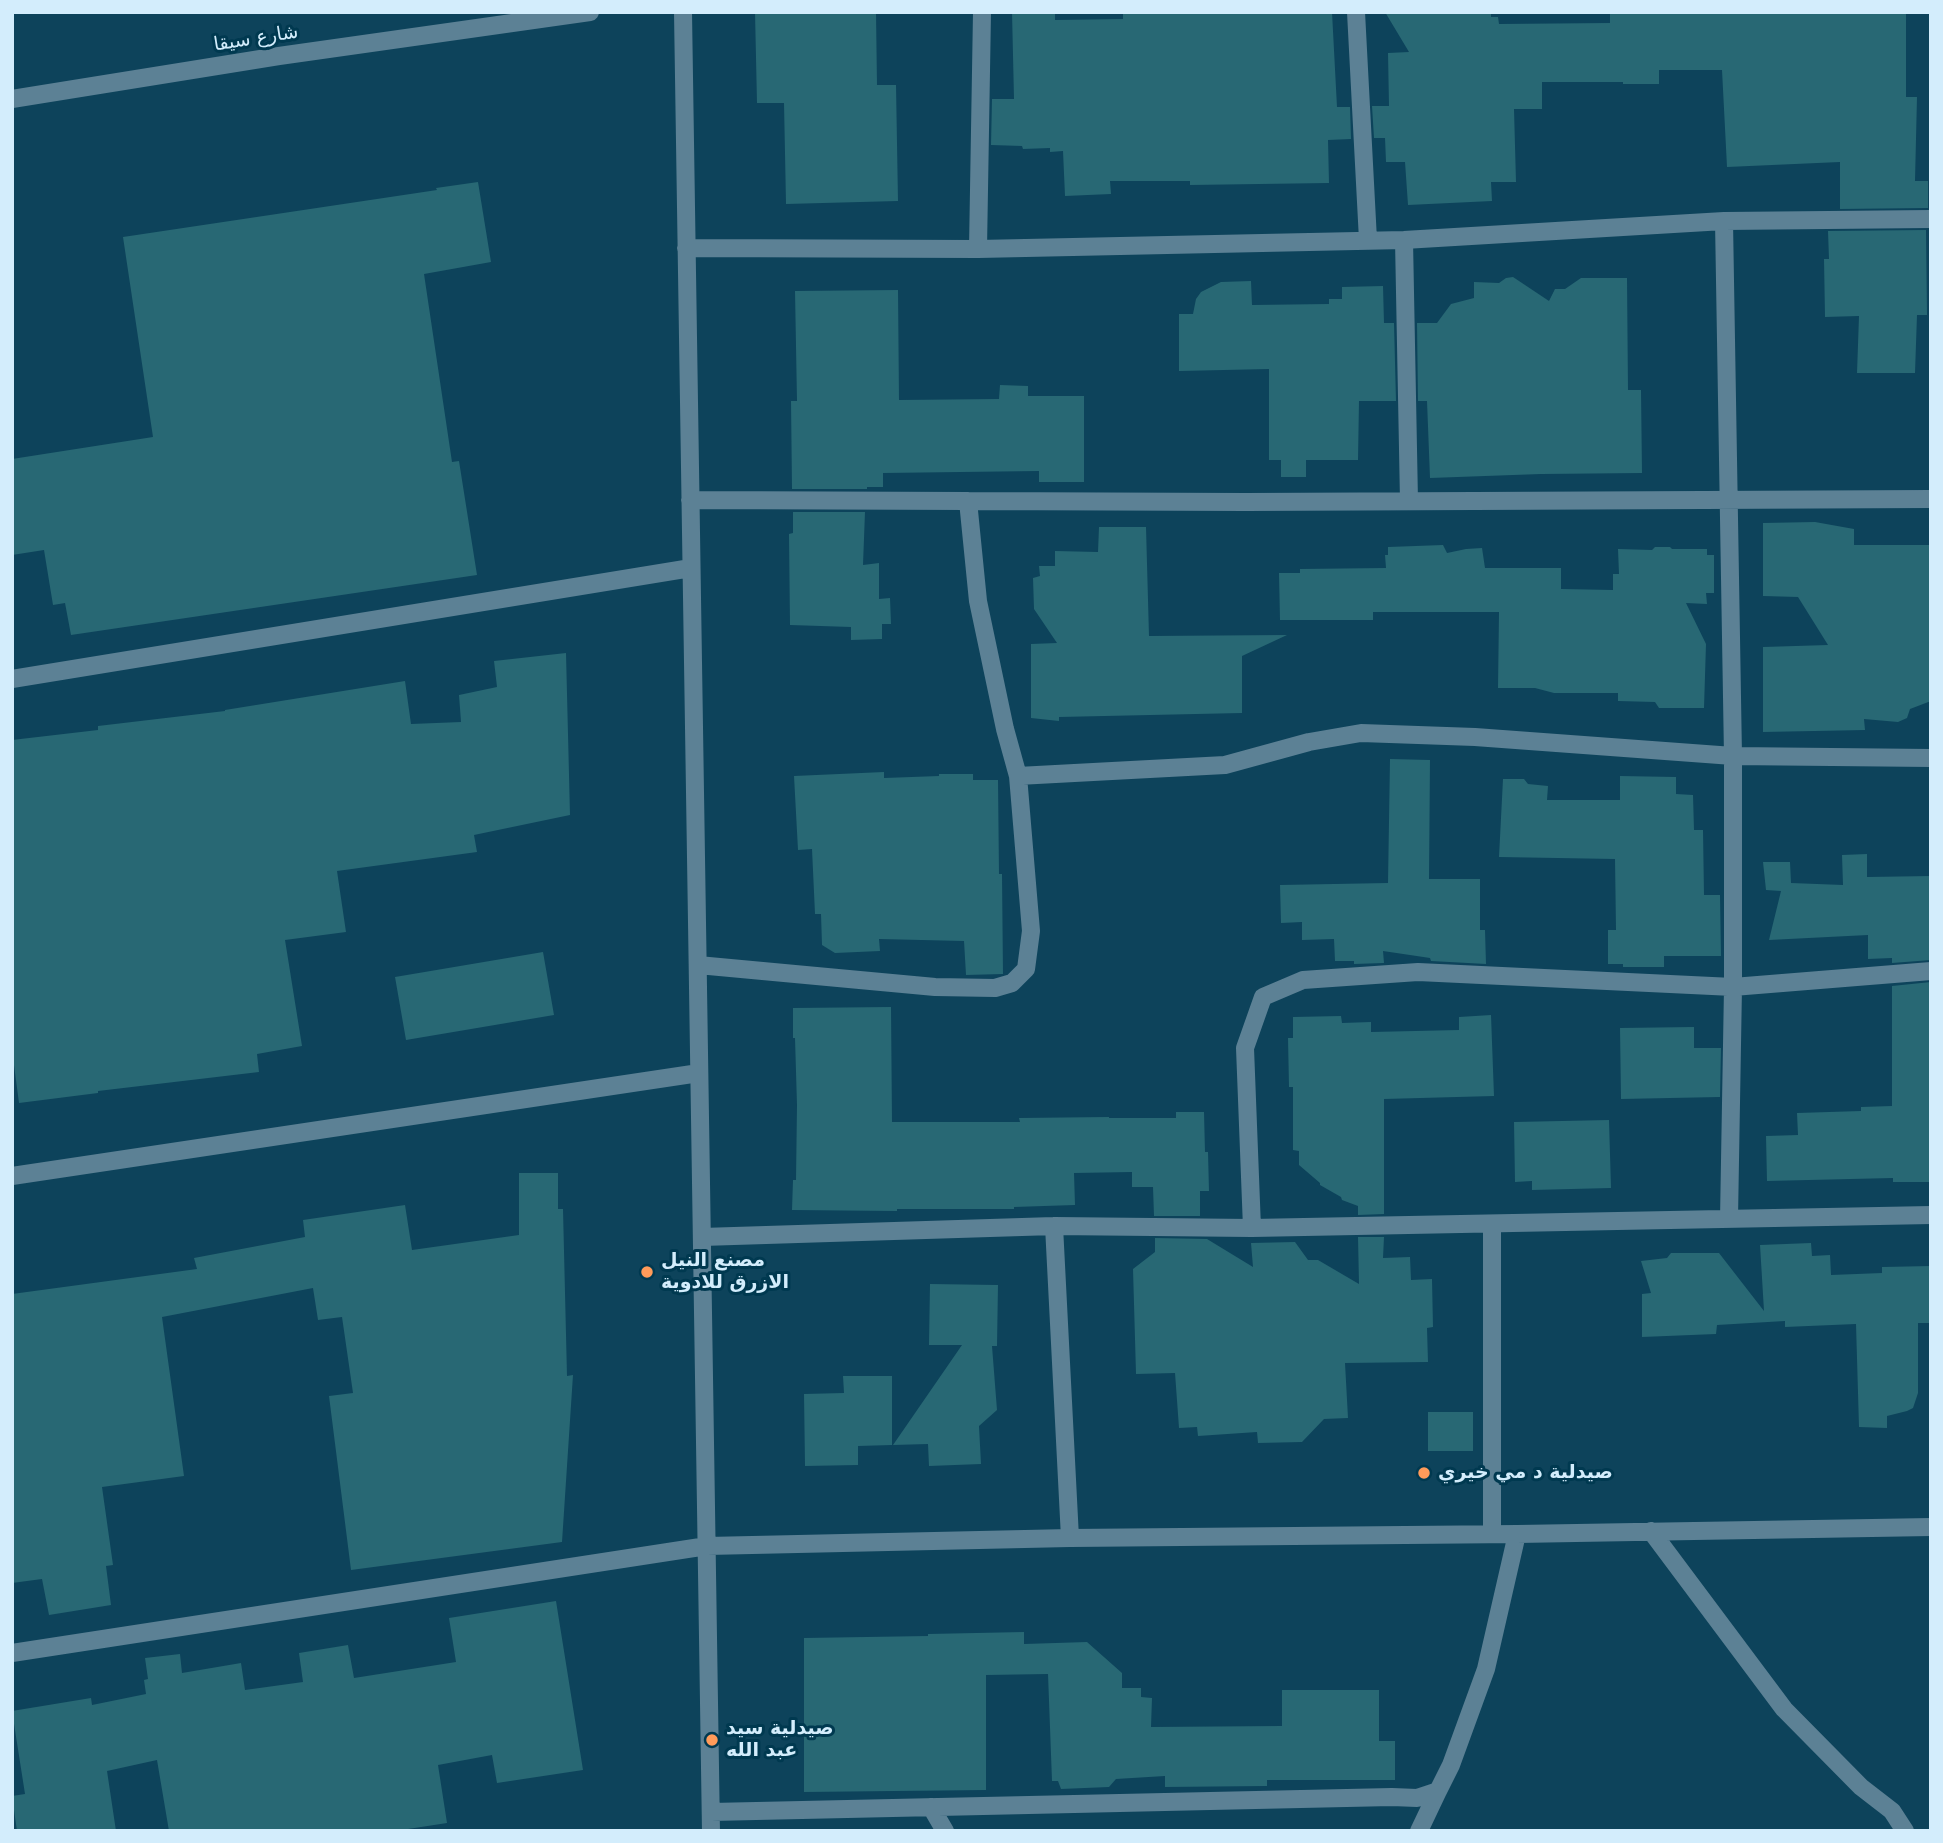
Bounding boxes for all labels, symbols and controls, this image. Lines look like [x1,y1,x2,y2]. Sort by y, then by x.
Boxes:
street label: شارع سيقا [212,21,300,57]
place label: مصنع النيل الازرق للادوية [661,1250,789,1294]
marker: مصنع النيل الازرق للادوية [639,1264,655,1280]
place label: صيدلية د مي خيري [1438,1462,1613,1484]
marker: صيدلية د مي خيري [1416,1465,1432,1481]
place label: صيدلية سيد عبد الله [726,1718,834,1762]
marker: صيدلية سيد عبد الله [704,1732,720,1748]

